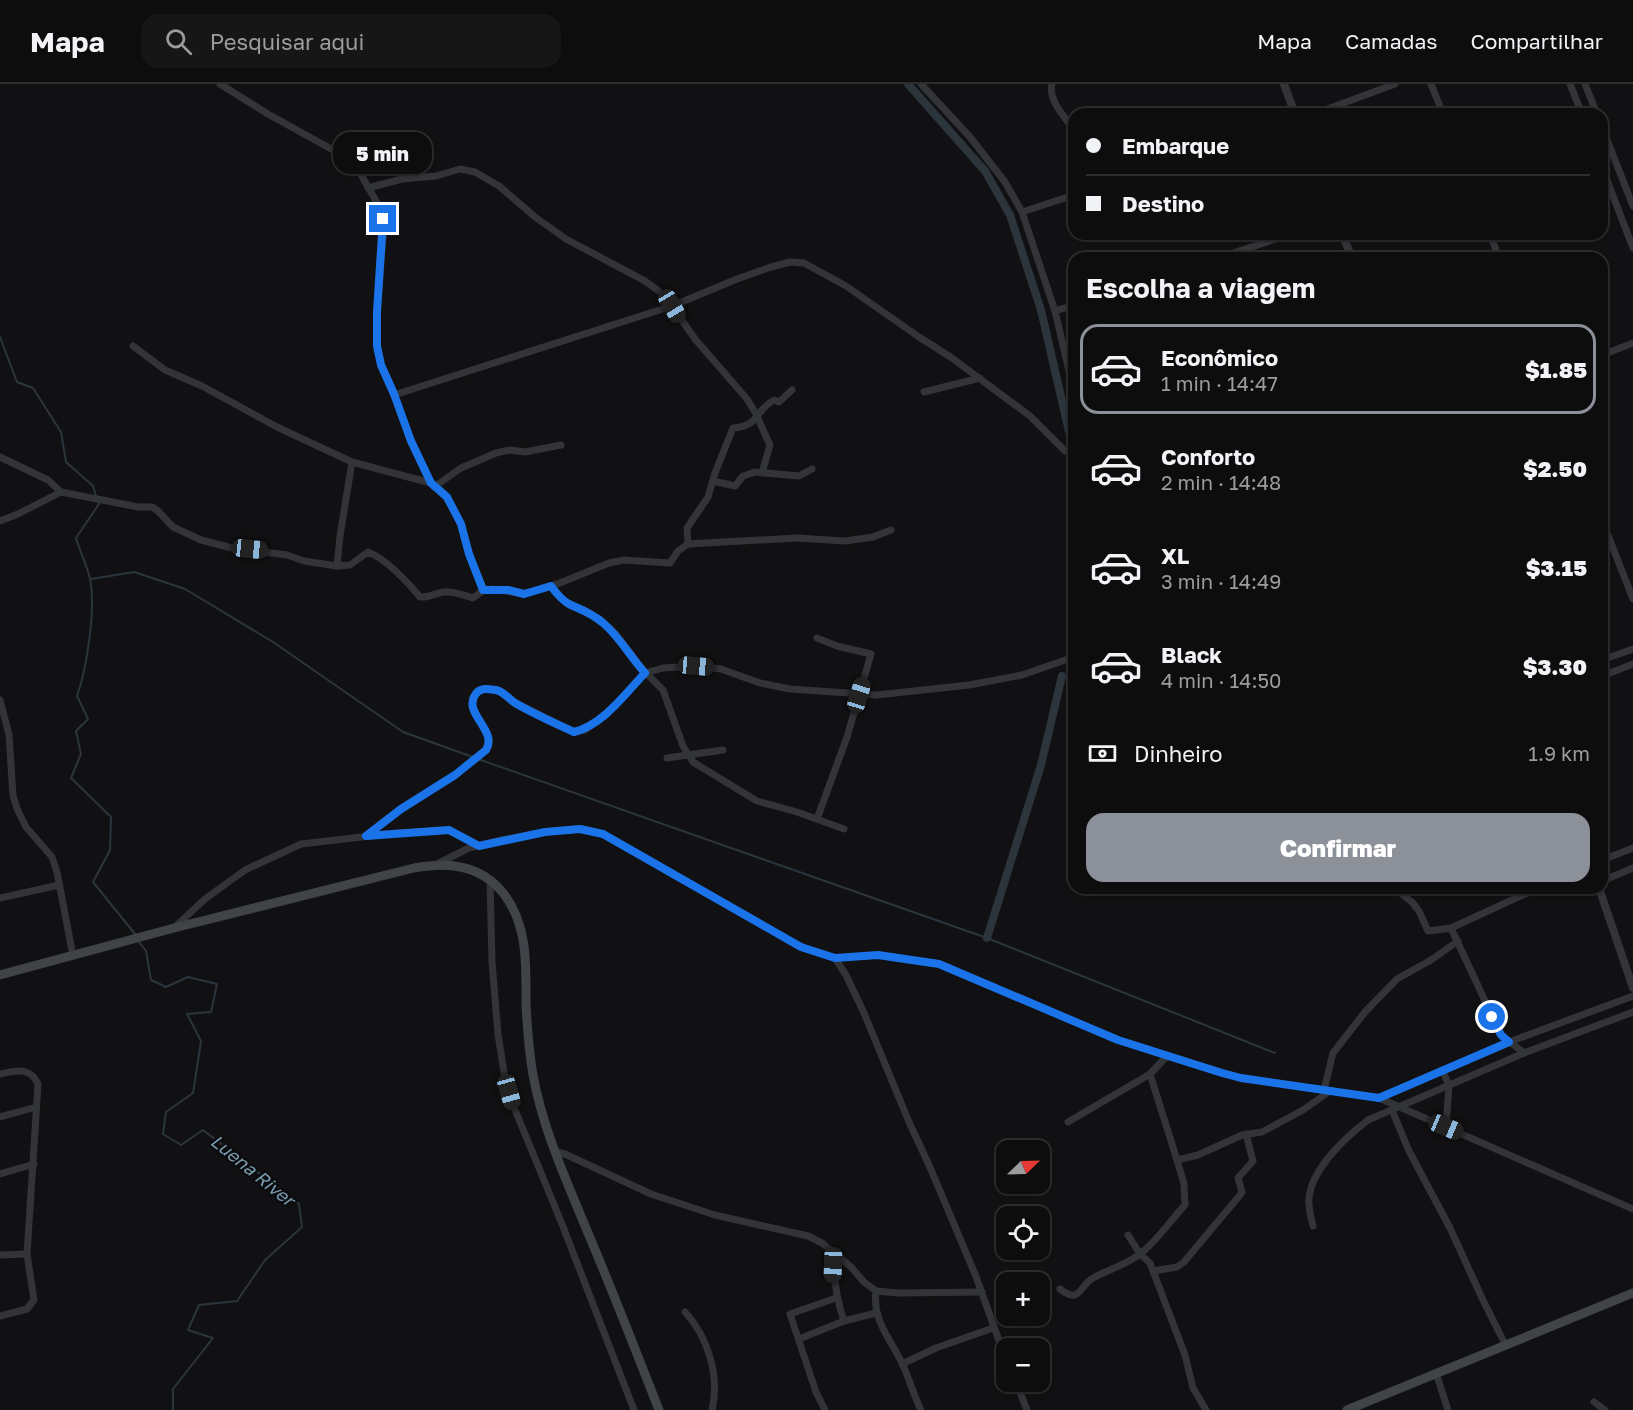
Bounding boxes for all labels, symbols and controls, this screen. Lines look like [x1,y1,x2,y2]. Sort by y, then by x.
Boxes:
search box [141,14,561,68]
text: Mapa [30,25,105,58]
icon: search [162,25,195,58]
text: Pesquisar aqui [210,28,364,55]
text: Mapa [1257,28,1312,54]
text: Camadas [1345,28,1437,54]
text: Compartilhar [1470,28,1603,54]
callout: 5 min [334,132,433,174]
text: Embarque [1122,132,1229,159]
text: 5 min [356,141,409,165]
text: Destino [1122,190,1204,217]
route end [369,205,396,232]
text: Escolha a viagem [1086,272,1315,304]
car [655,286,689,326]
icon: car [1089,342,1143,396]
text: Econômico [1161,344,1278,371]
text: $1.85 [1525,356,1587,383]
text: 1 min · 14:47 [1161,371,1278,395]
icon: car [1089,441,1143,495]
text: Conforto [1161,443,1255,470]
text: $2.50 [1523,455,1587,482]
text: 2 min · 14:48 [1161,470,1281,494]
car [231,538,269,560]
icon: car [1089,540,1143,594]
text: XL [1161,542,1189,569]
text: $3.15 [1526,554,1587,581]
text: 3 min · 14:49 [1161,569,1281,593]
icon: car [1089,639,1143,693]
text: Black [1161,641,1222,668]
text: $3.30 [1523,653,1587,680]
car [677,655,715,677]
text: 4 min · 14:50 [1161,668,1281,692]
car [845,675,873,715]
icon: cash [1086,737,1119,770]
text: Dinheiro [1134,740,1223,767]
text: 1.9 km [1528,741,1590,765]
button: Confirmar [1086,813,1590,882]
route start [1478,1003,1505,1030]
car [495,1072,523,1112]
car [1426,1112,1466,1142]
water label: Luena River [207,1130,302,1212]
north arrow [996,1140,1050,1194]
map controls [996,1140,1050,1392]
button: locate [996,1206,1050,1260]
car [823,1247,843,1283]
button: + [996,1272,1050,1326]
button: − [996,1338,1050,1392]

